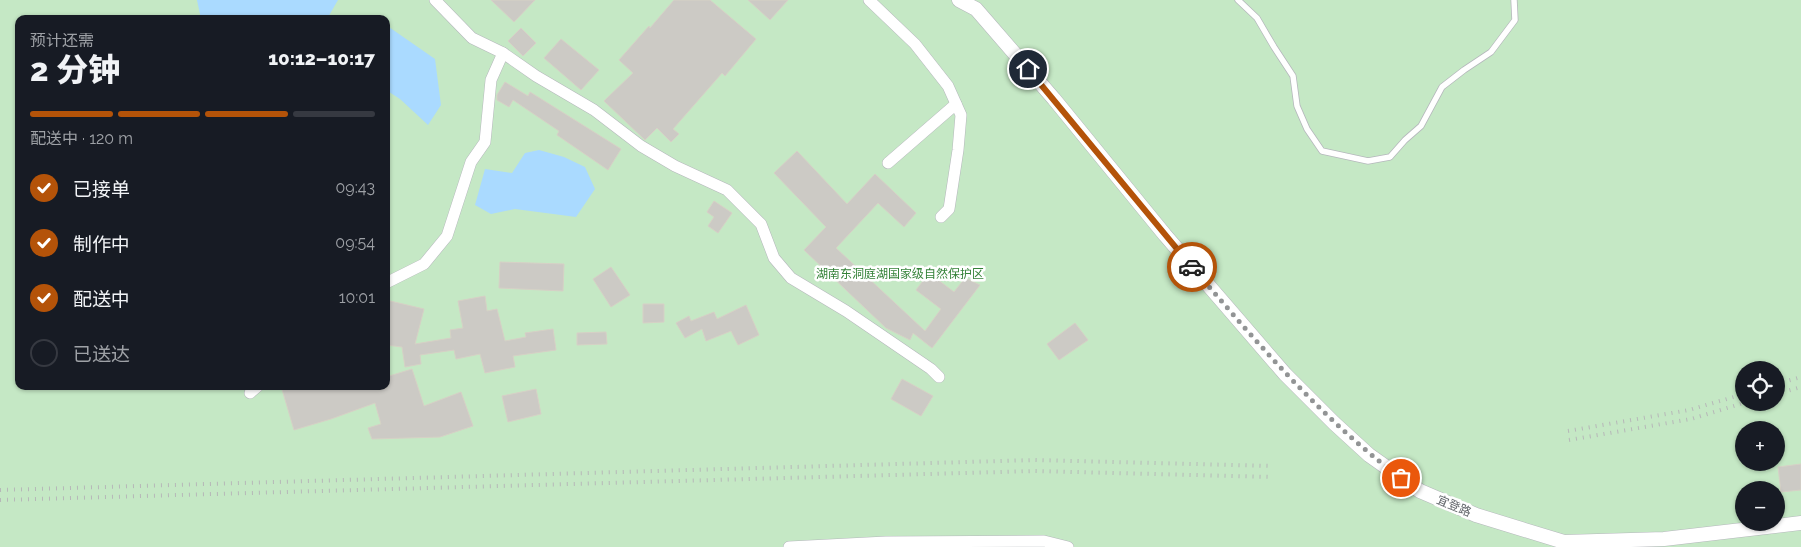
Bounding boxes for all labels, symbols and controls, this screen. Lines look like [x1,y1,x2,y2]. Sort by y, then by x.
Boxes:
text: 预计还需 [30,31,94,50]
text: 10:12–10:17 [268,47,375,69]
pin [1007,48,1049,90]
text: 2 分钟 [30,51,120,88]
icon: home [1014,55,1042,83]
text: 配送中 · 120 m [30,129,133,148]
icon: check [30,174,58,202]
text: 已接单 [73,178,130,200]
text: 09:43 [336,178,375,197]
icon: check [30,229,58,257]
text: 制作中 [73,233,130,255]
text: 09:54 [335,233,375,252]
courier [1167,242,1217,292]
icon: car [1178,253,1206,281]
park label: 湖南东洞庭湖国家级自然保护区 [816,267,984,281]
icon: check [30,284,58,312]
text: 配送中 [73,288,130,310]
text: 10:01 [339,288,375,307]
text: 已送达 [73,343,130,365]
map controls [1735,361,1785,531]
button: locate [1735,361,1785,411]
button: + [1735,421,1785,471]
pin [1380,457,1422,499]
icon: bag [1387,464,1415,492]
button: − [1735,481,1785,531]
street label: 宜登路 [1435,493,1473,519]

